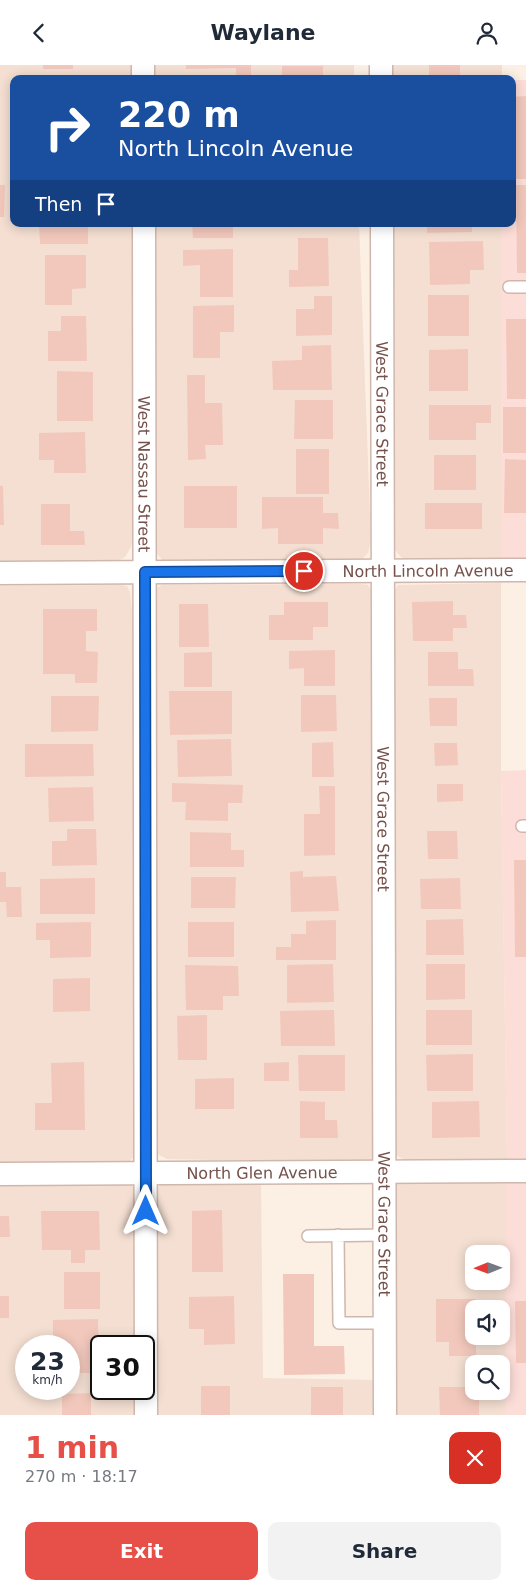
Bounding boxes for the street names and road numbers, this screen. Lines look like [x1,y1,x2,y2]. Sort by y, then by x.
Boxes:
street label: West Grace Street [372,341,392,487]
street label: West Nassau Street [134,396,154,552]
street label: North Lincoln Avenue [342,561,514,581]
street label: West Grace Street [373,746,393,892]
street label: West Grace Street [374,1151,394,1297]
street label: North Glen Avenue [186,1163,338,1183]

